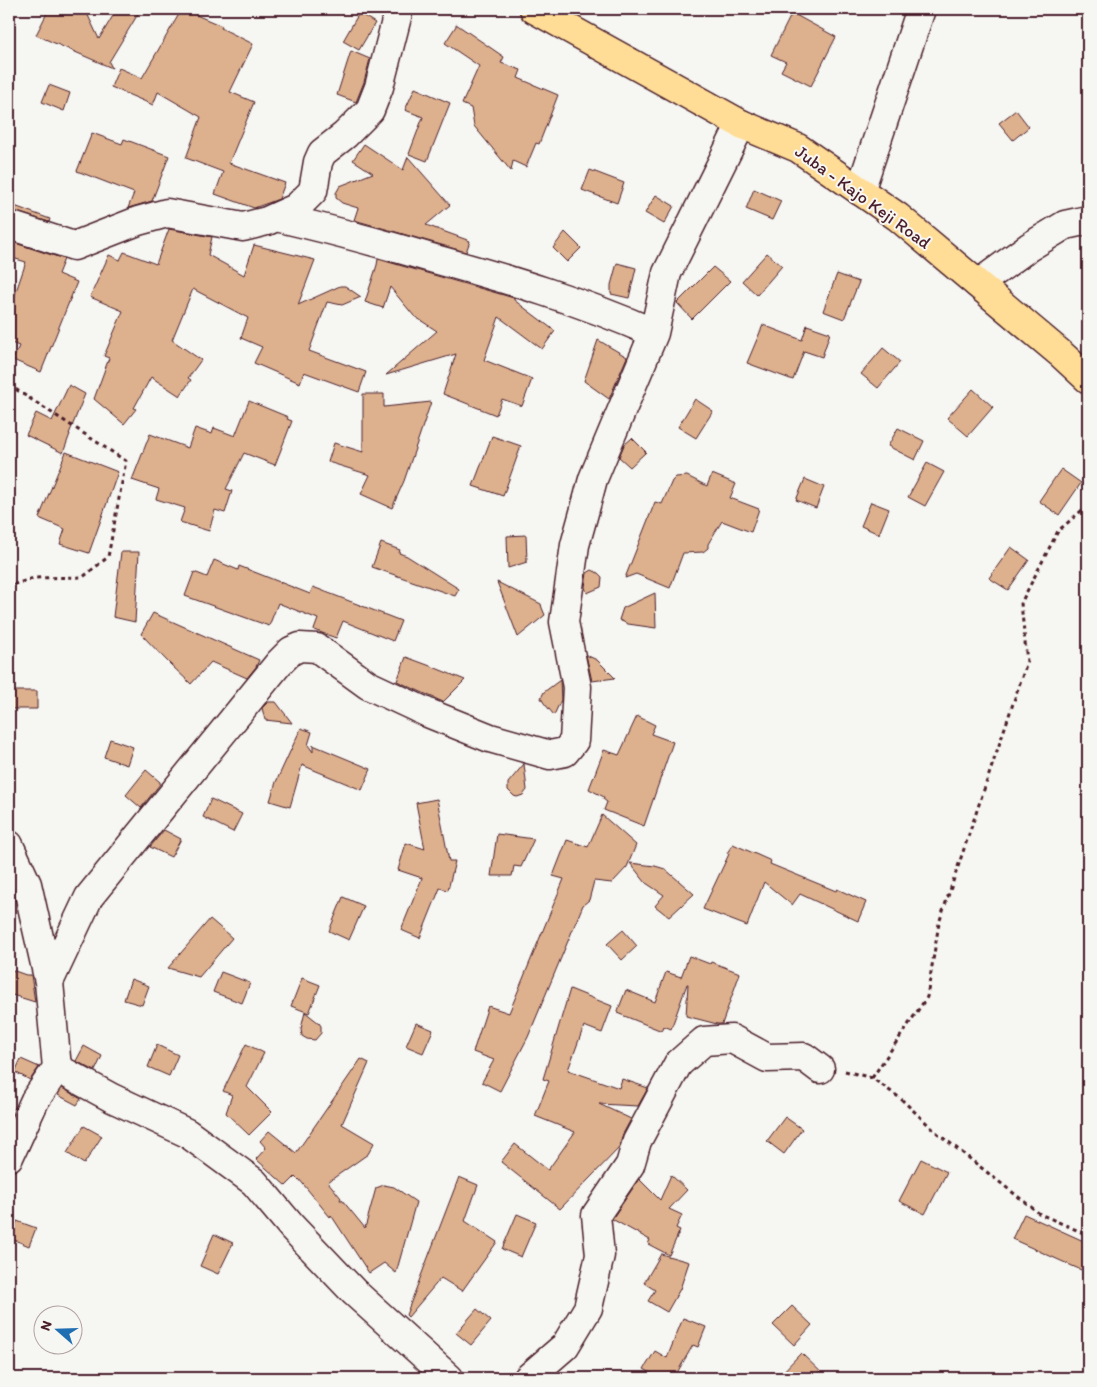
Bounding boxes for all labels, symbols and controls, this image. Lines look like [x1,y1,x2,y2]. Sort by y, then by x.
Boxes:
street label: Juba - Kajo Keji Road [791,140,935,254]
north arrow [32,1304,82,1354]
text: N [37,1318,56,1333]

